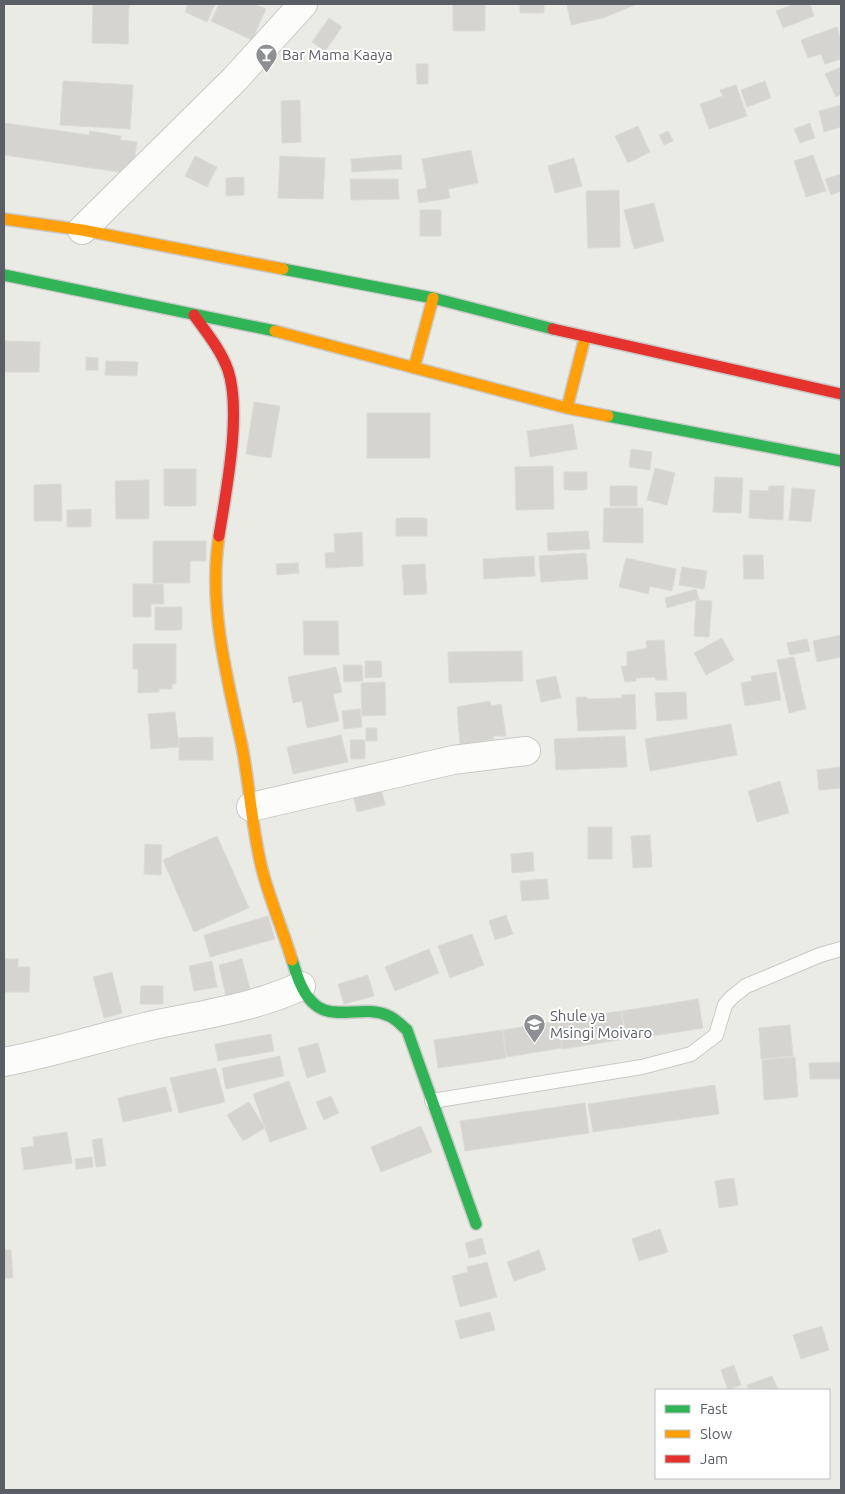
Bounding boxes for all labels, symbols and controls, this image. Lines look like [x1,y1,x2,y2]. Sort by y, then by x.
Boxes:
bar icon: Bar Mama Kaaya [254,43,278,74]
place label: Bar Mama Kaaya [282,46,393,63]
place label: Shule ya Msingi Moivaro [550,1007,652,1041]
school or university icon: Shule ya Msingi Moivaro [522,1013,546,1044]
legend [655,1389,830,1479]
text: Fast [700,1400,728,1417]
text: Slow [700,1425,733,1442]
text: Jam [700,1450,728,1467]

